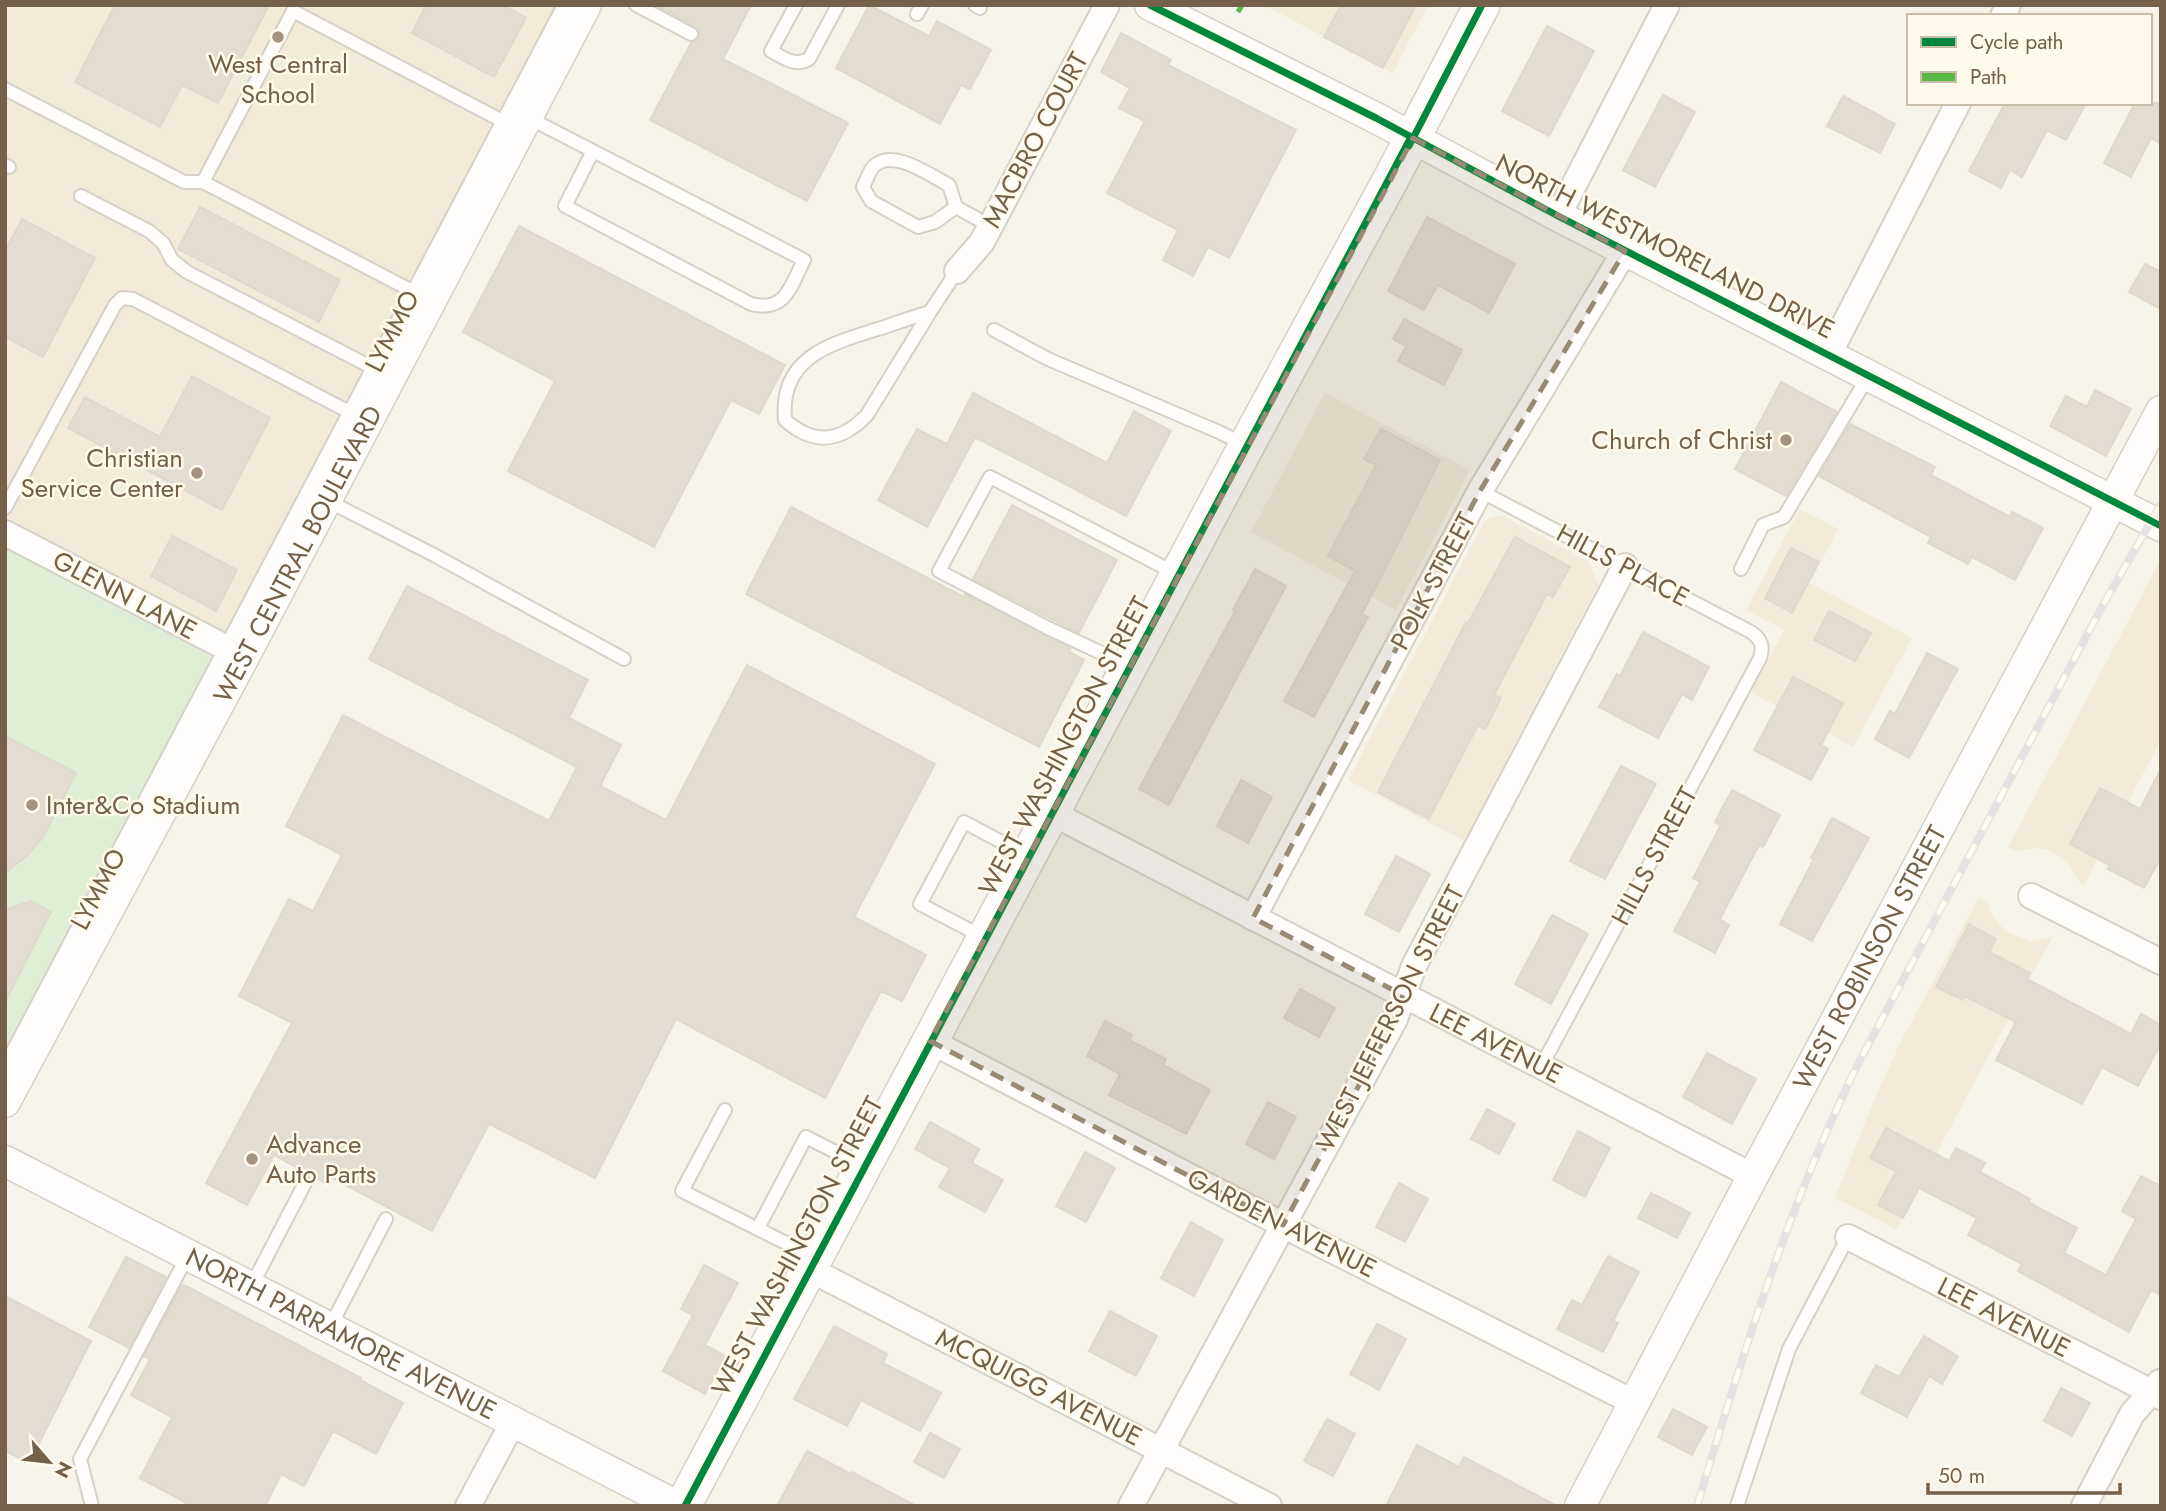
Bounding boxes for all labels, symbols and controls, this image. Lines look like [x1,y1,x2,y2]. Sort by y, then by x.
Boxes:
legend [1907,14,2152,105]
text: Cycle path [1970,27,2063,57]
marker: West Central School [270,29,286,45]
place label: West Central School [208,45,348,113]
street label: MACBRO COURT [973,45,1097,235]
text: Path [1970,62,2007,92]
street label: NORTH WESTMORELAND DRIVE [1489,144,1841,348]
street label: LYMMO [355,284,429,378]
street label: WEST CENTRAL BOULEVARD [204,399,392,710]
place label: Church of Christ [1591,421,1773,459]
marker: Church of Christ [1778,432,1794,448]
place label: Christian Service Center [20,439,183,507]
marker: Christian Service Center [189,465,205,481]
street label: POLK STREET [1381,506,1485,656]
street label: HILLS PLACE [1550,514,1696,616]
street label: GLENN LANE [46,541,204,649]
street label: WEST WASHINGTON STREET [969,590,1159,902]
street label: HILLS STREET [1602,780,1706,932]
place label: Inter&Co Stadium [46,786,240,824]
marker: Inter&Co Stadium [24,797,40,813]
street label: WEST ROBINSON STREET [1783,819,1956,1097]
street label: LYMMO [61,842,135,936]
street label: WEST JEFFERSON STREET [1306,878,1474,1158]
street label: LEE AVENUE [1423,993,1569,1093]
street label: WEST WASHINGTON STREET [702,1090,892,1402]
place label: Advance Auto Parts [266,1125,376,1193]
marker: Advance Auto Parts [244,1151,260,1167]
street label: GARDEN AVENUE [1181,1159,1383,1287]
street label: NORTH PARRAMORE AVENUE [179,1238,503,1429]
street label: LEE AVENUE [1931,1267,2077,1367]
street label: MCQUIGG AVENUE [929,1319,1149,1455]
north arrow [14,1427,84,1497]
scale bar [1928,1452,2120,1496]
text: N [48,1457,79,1483]
text: 50 m [1938,1461,1985,1491]

